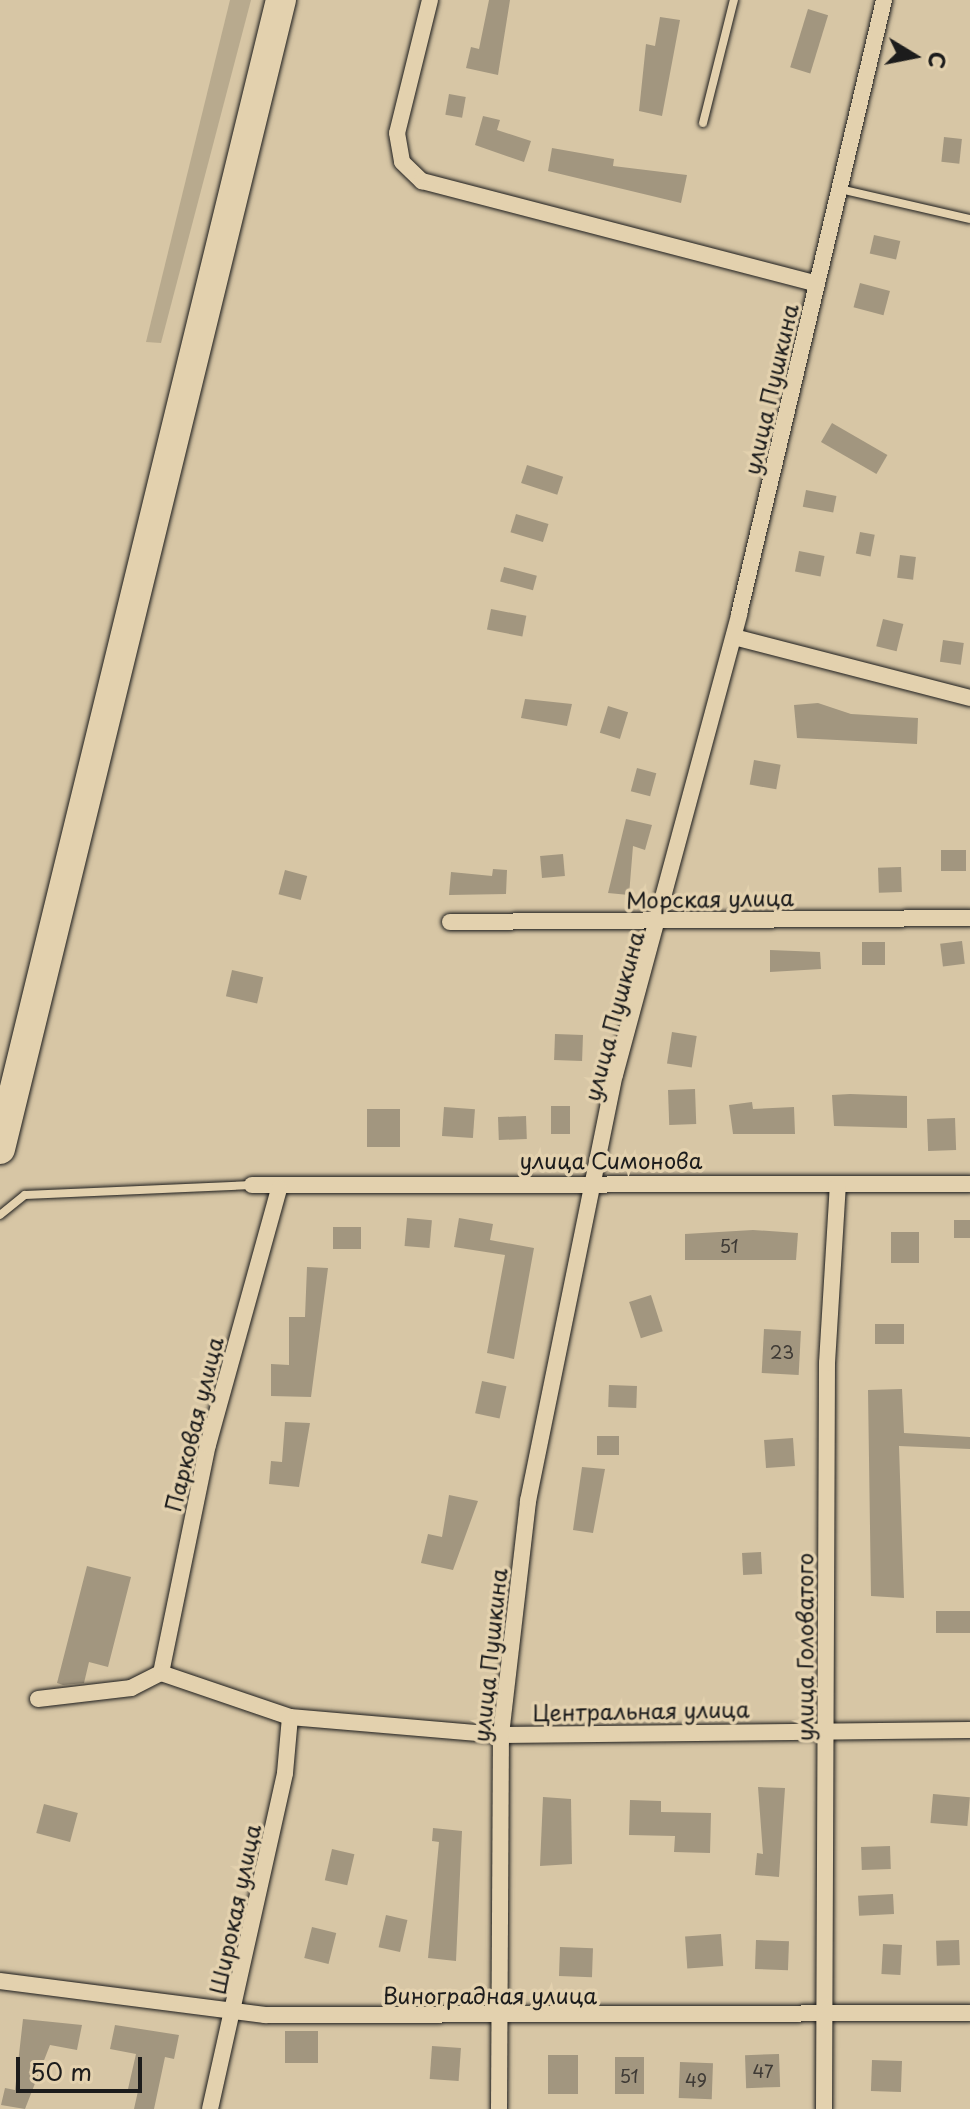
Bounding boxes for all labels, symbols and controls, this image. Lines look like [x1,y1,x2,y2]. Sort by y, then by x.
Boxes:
north arrow [874,16,954,96]
text: С [920,49,956,71]
street label: улица Пушкина [737,300,803,478]
street label: Морская улица [625,883,795,913]
street label: улица Пушкина [577,928,649,1104]
street label: улица Симонова [519,1147,703,1173]
house number: 51 [719,1235,739,1257]
street label: Парковая улица [158,1334,228,1514]
house number: 23 [770,1341,794,1363]
street label: улица Головатого [791,1552,817,1742]
street label: улица Пушкина [467,1566,511,1744]
street label: Центральная улица [532,1695,750,1725]
street label: Широкая улица [203,1821,265,1997]
street label: Виноградная улица [382,1982,598,2008]
scale bar [20,2041,146,2091]
text: 50 m [30,2053,92,2089]
house number: 47 [752,2060,774,2082]
house number: 51 [619,2065,639,2087]
house number: 49 [685,2069,707,2091]

